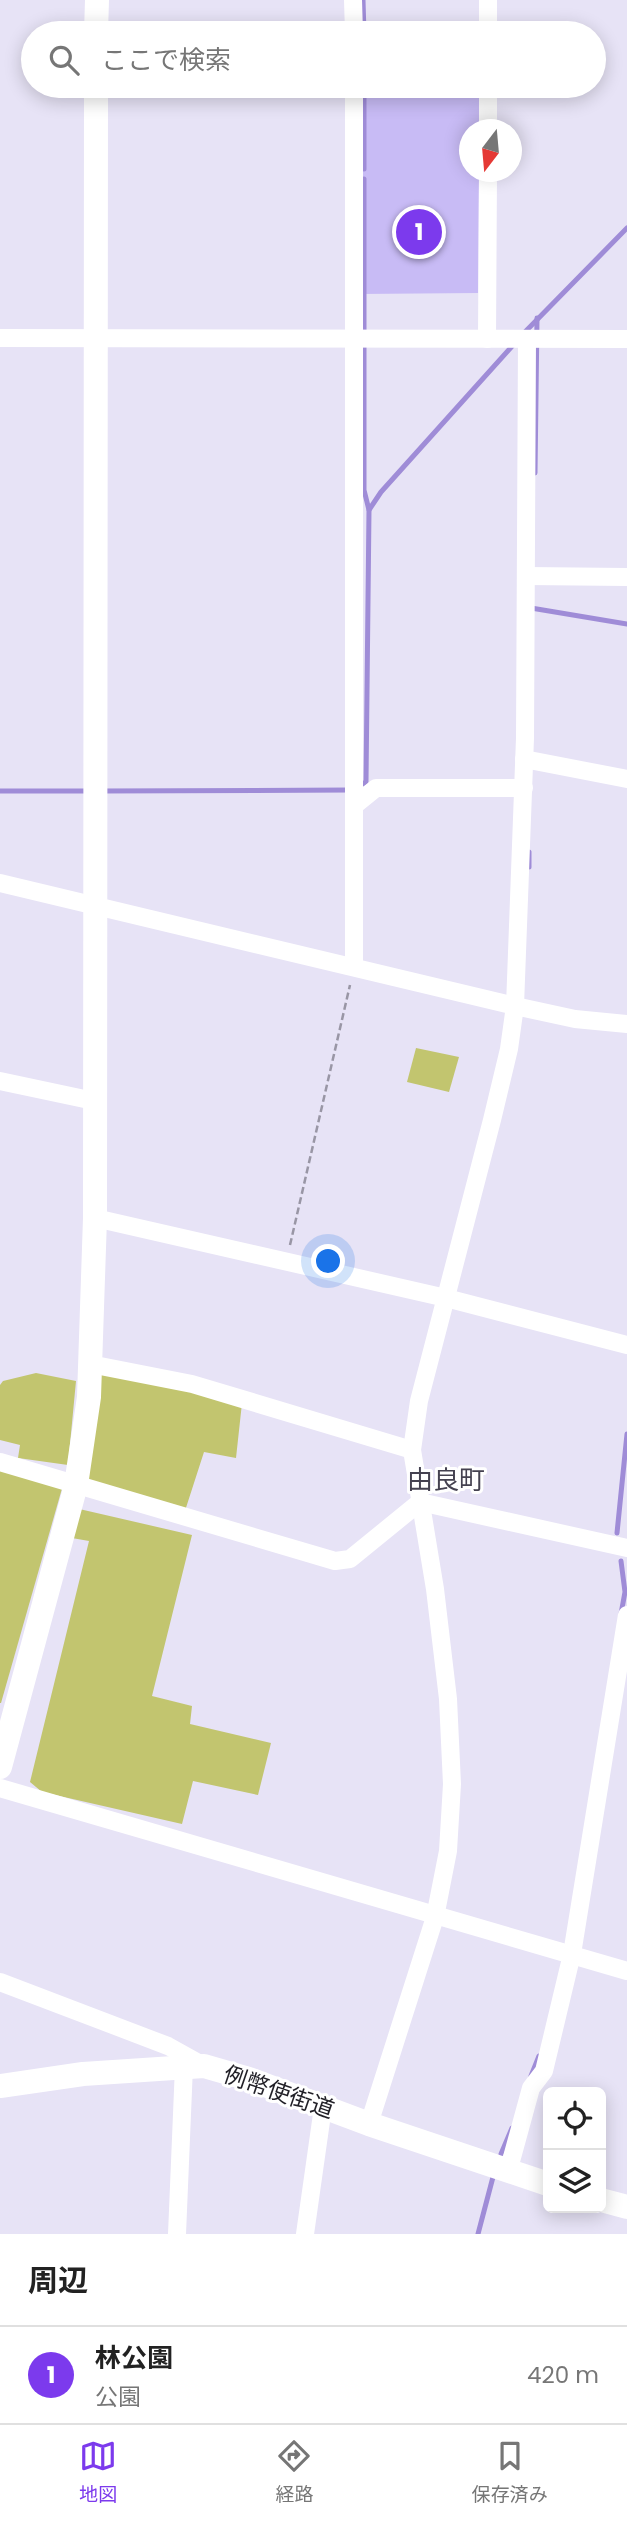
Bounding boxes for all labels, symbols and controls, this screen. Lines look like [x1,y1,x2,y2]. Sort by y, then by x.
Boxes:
search box [21,21,606,98]
icon: search [45,41,83,79]
text: ここで検索 [101,42,231,78]
north arrow [459,119,522,182]
pin: 1 [396,206,442,258]
your location [311,1244,345,1278]
district label: 由良町 [407,1462,485,1498]
street label: 例幣使街道 [219,2058,339,2126]
map controls [543,2087,606,2213]
button: locate [543,2087,606,2150]
button: layers [543,2150,606,2213]
text: 周辺 [28,2259,88,2302]
text: 林公園 [95,2340,173,2376]
text: 1 [47,2359,55,2391]
text: 420 m [527,2359,599,2391]
text: 公園 [95,2381,141,2413]
tab: 地図 [79,2437,117,2509]
tab: 経路 [275,2437,314,2509]
tab: 保存済み [472,2437,548,2509]

